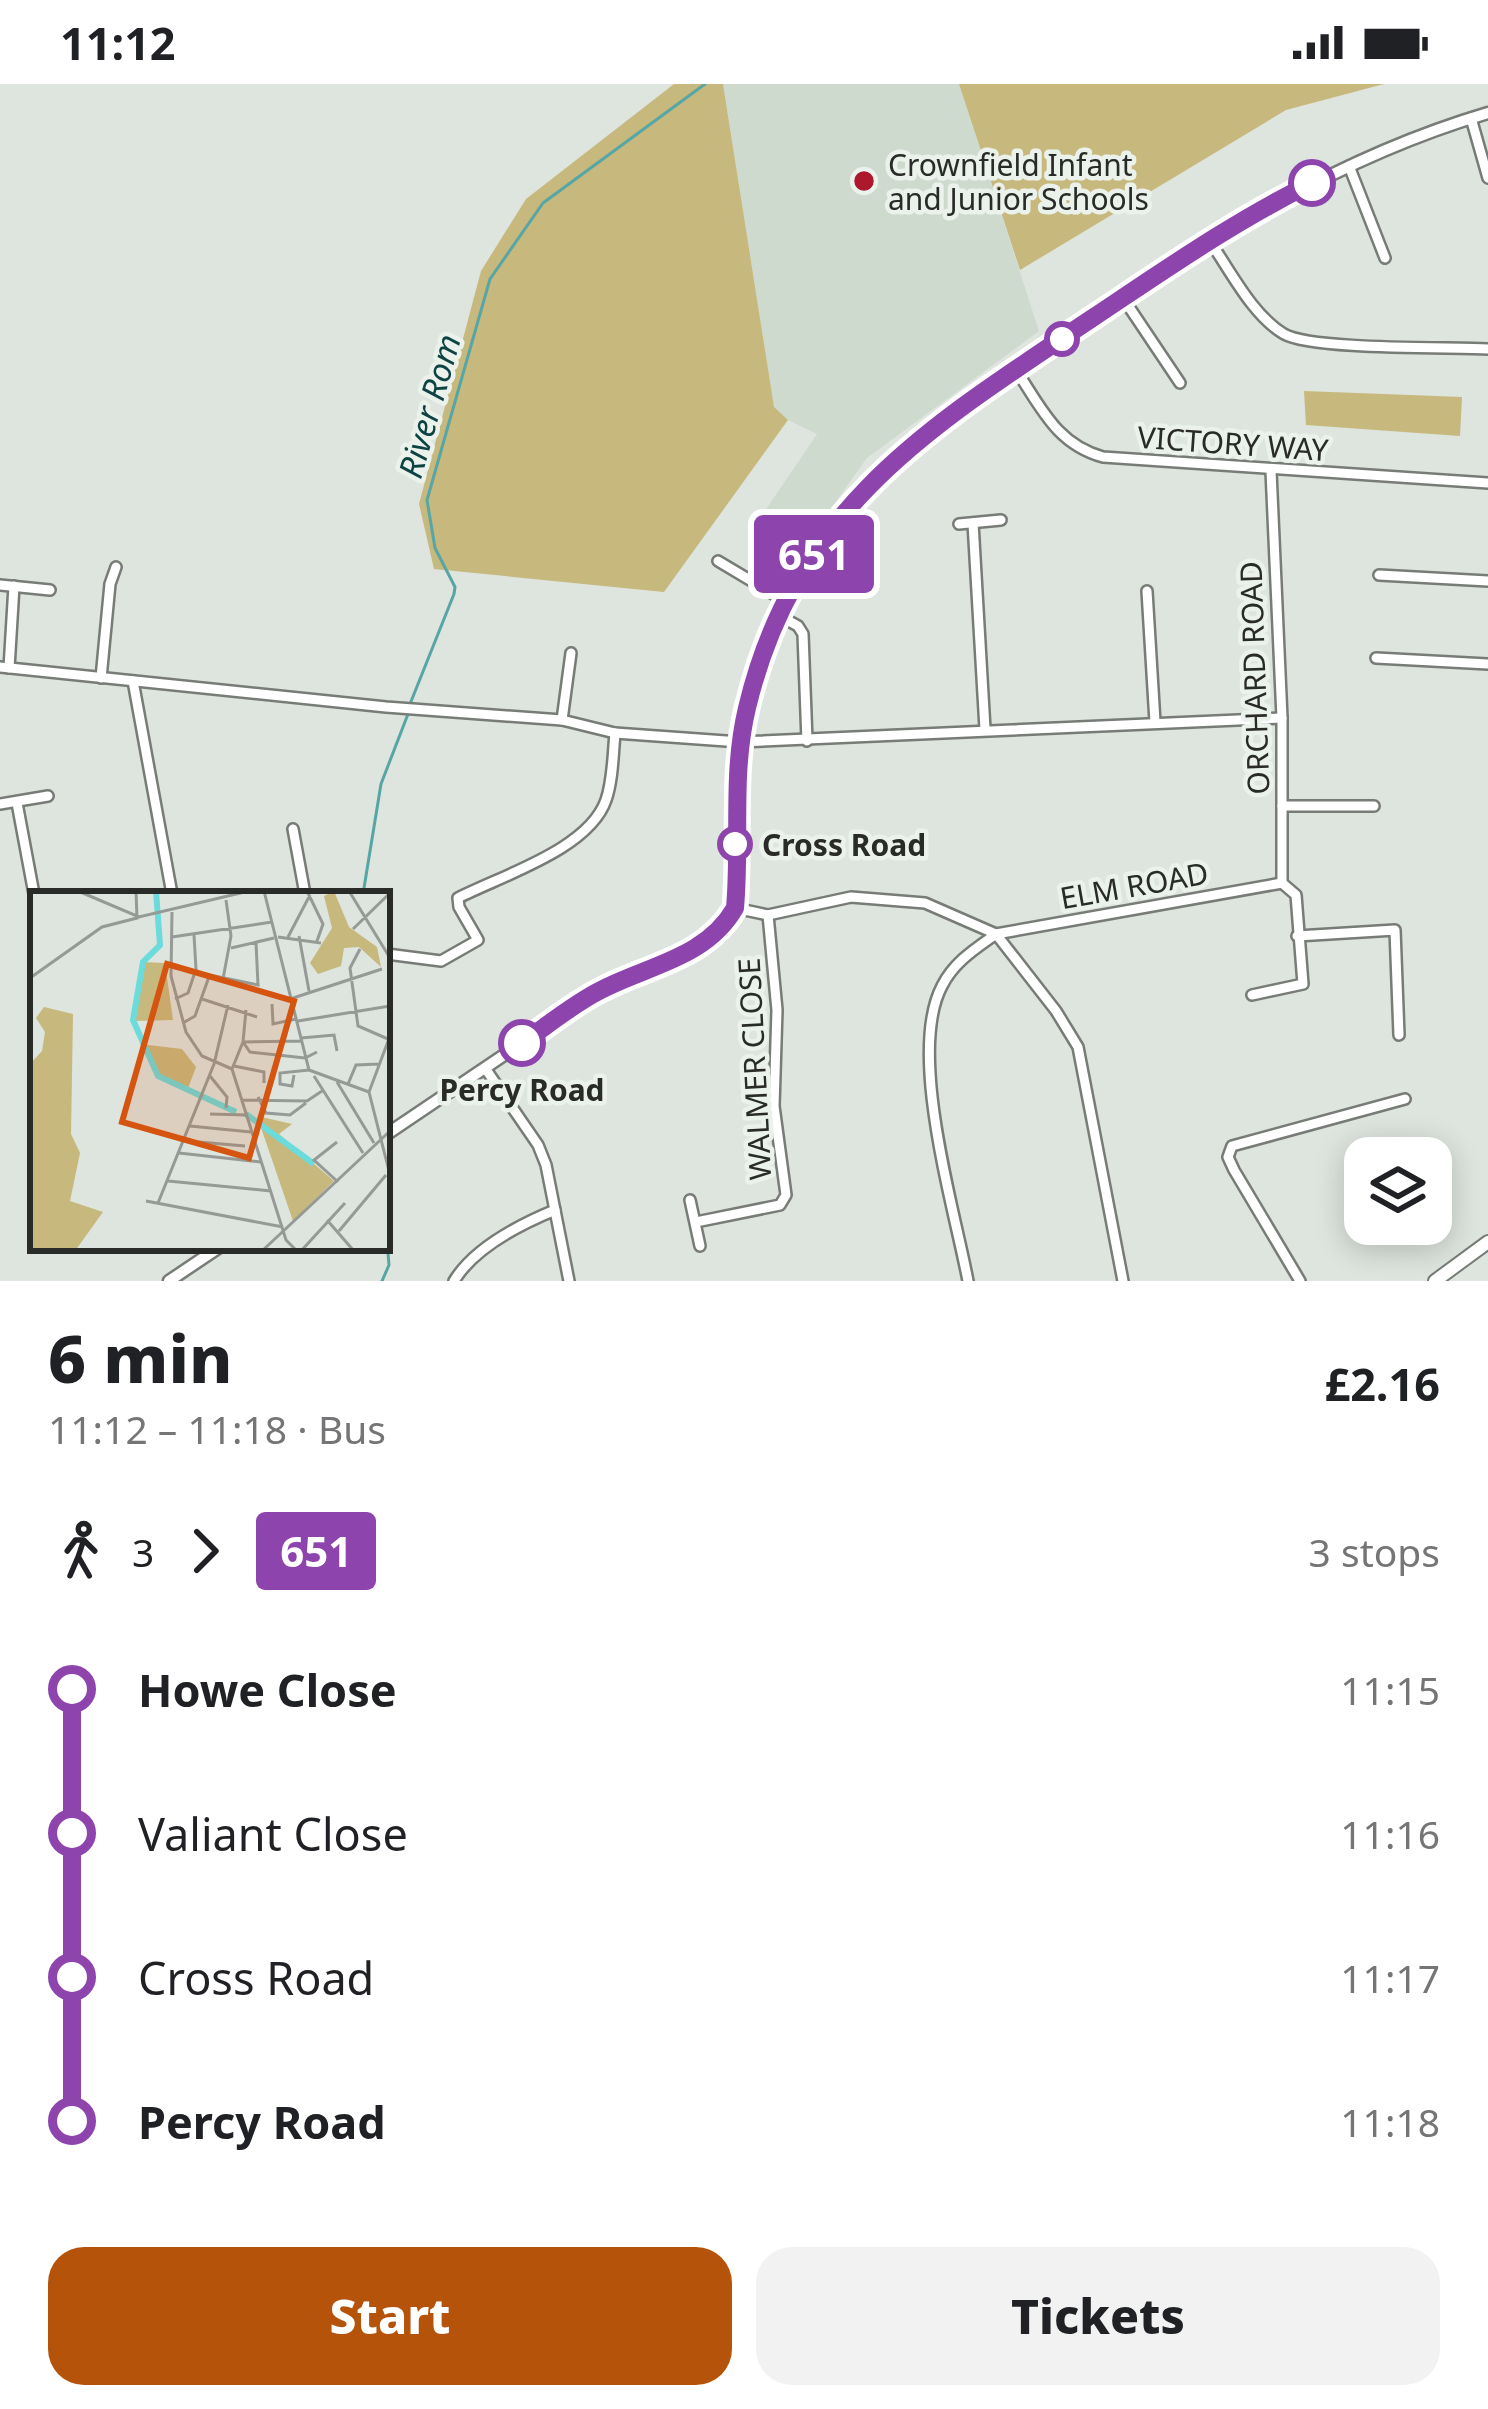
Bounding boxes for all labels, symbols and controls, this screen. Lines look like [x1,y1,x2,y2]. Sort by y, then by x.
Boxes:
text: 11:12 [60,12,176,73]
place label: Crownfield Infant and Junior Schools [888,144,1149,219]
unlabelled marker [1290,161,1334,205]
marker: Crownfield Infant and Junior Schools [851,168,877,194]
unlabelled marker [1046,323,1078,355]
water label: River Rom [387,329,471,483]
street label: VICTORY WAY [1136,416,1330,470]
line badge: 651 [745,515,883,593]
text: 651 [778,525,850,582]
street label: ORCHARD ROAD [1229,561,1279,795]
place label: Cross Road [762,824,926,865]
marker: Cross Road [719,828,751,860]
street label: ELM ROAD [1057,852,1211,918]
inset map [30,891,390,1251]
street label: WALMER CLOSE [728,957,780,1181]
marker: Percy Road [500,1021,544,1065]
place label: Percy Road [439,1069,605,1110]
map controls [1344,1137,1452,1245]
button: layers [1344,1137,1452,1245]
text: 6 min [48,1312,232,1402]
text: £2.16 [1324,1353,1440,1414]
text: 11:12 – 11:18 · Bus [48,1402,386,1455]
icon: walk [48,1518,114,1584]
icon: forward [172,1518,238,1584]
text: 651 [280,1522,352,1579]
text: 3 [132,1525,154,1578]
text: 3 stops [1309,1525,1440,1578]
text: Howe Close [138,1659,397,1720]
text: 11:15 [1340,1663,1440,1716]
text: Valiant Close [138,1803,408,1864]
text: 11:16 [1340,1807,1440,1860]
text: Cross Road [138,1947,374,2008]
text: 11:17 [1340,1951,1440,2004]
text: Percy Road [138,2091,386,2152]
text: 11:18 [1340,2095,1440,2148]
button: Start [48,2247,732,2385]
button: Tickets [756,2247,1440,2385]

